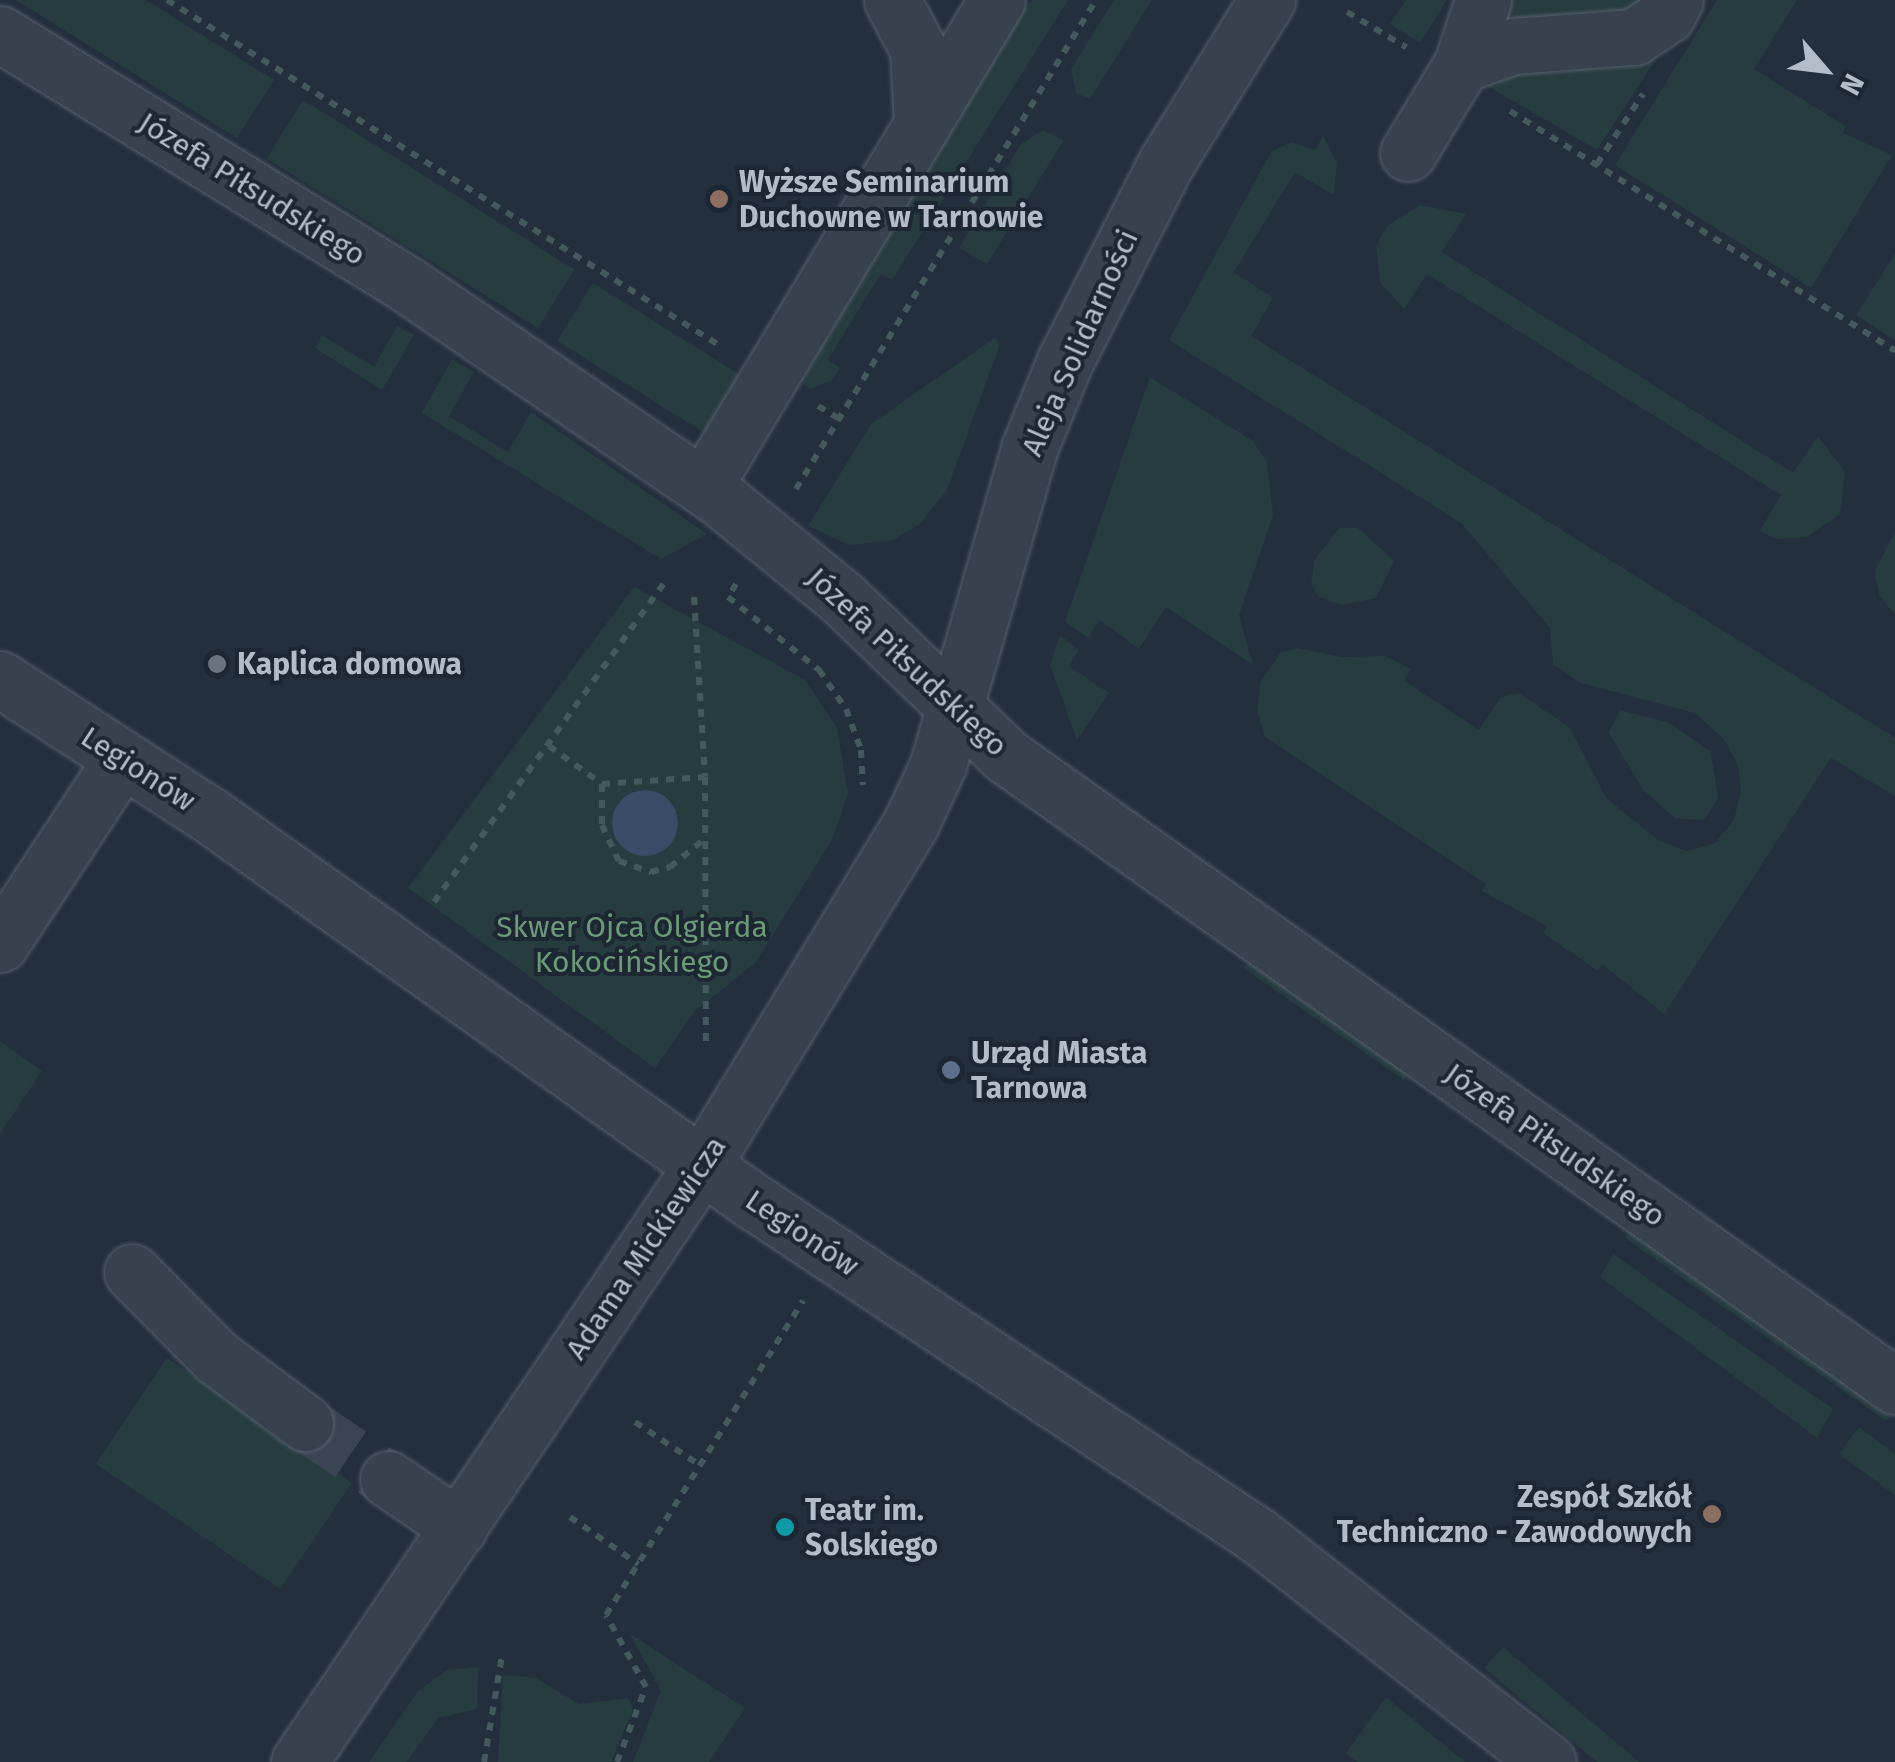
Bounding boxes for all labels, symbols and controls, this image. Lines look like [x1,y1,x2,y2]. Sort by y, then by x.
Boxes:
north arrow [1775,20,1875,120]
text: N [1833,68,1871,100]
street label: Józefa Piłsudskiego [132,105,372,273]
place label: Wyższe Seminarium Duchowne w Tarnowie [739,164,1043,234]
marker: Wyższe Seminarium Duchowne w Tarnowie [708,188,730,210]
street label: Aleja Solidarności [1014,224,1146,462]
street label: Józefa Piłsudskiego [799,560,1015,764]
place label: Kaplica domowa [237,646,462,682]
marker: Kaplica domowa [206,653,228,675]
street label: Legionów [74,719,202,819]
park label: Skwer Ojca Olgierda Kokocińskiego [496,909,768,980]
place label: Urząd Miasta Tarnowa [971,1035,1147,1106]
street label: Józefa Piłsudskiego [1438,1055,1672,1235]
marker: Urząd Miasta Tarnowa [940,1059,962,1081]
street label: Adama Mickiewicza [558,1130,734,1366]
street label: Legionów [739,1182,865,1284]
place label: Zespół Szkół Techniczno - Zawodowych [1337,1479,1692,1550]
place label: Teatr im. Solskiego [805,1492,938,1562]
marker: Zespół Szkół Techniczno - Zawodowych [1701,1503,1723,1525]
marker: Teatr im. Solskiego [774,1516,796,1538]

